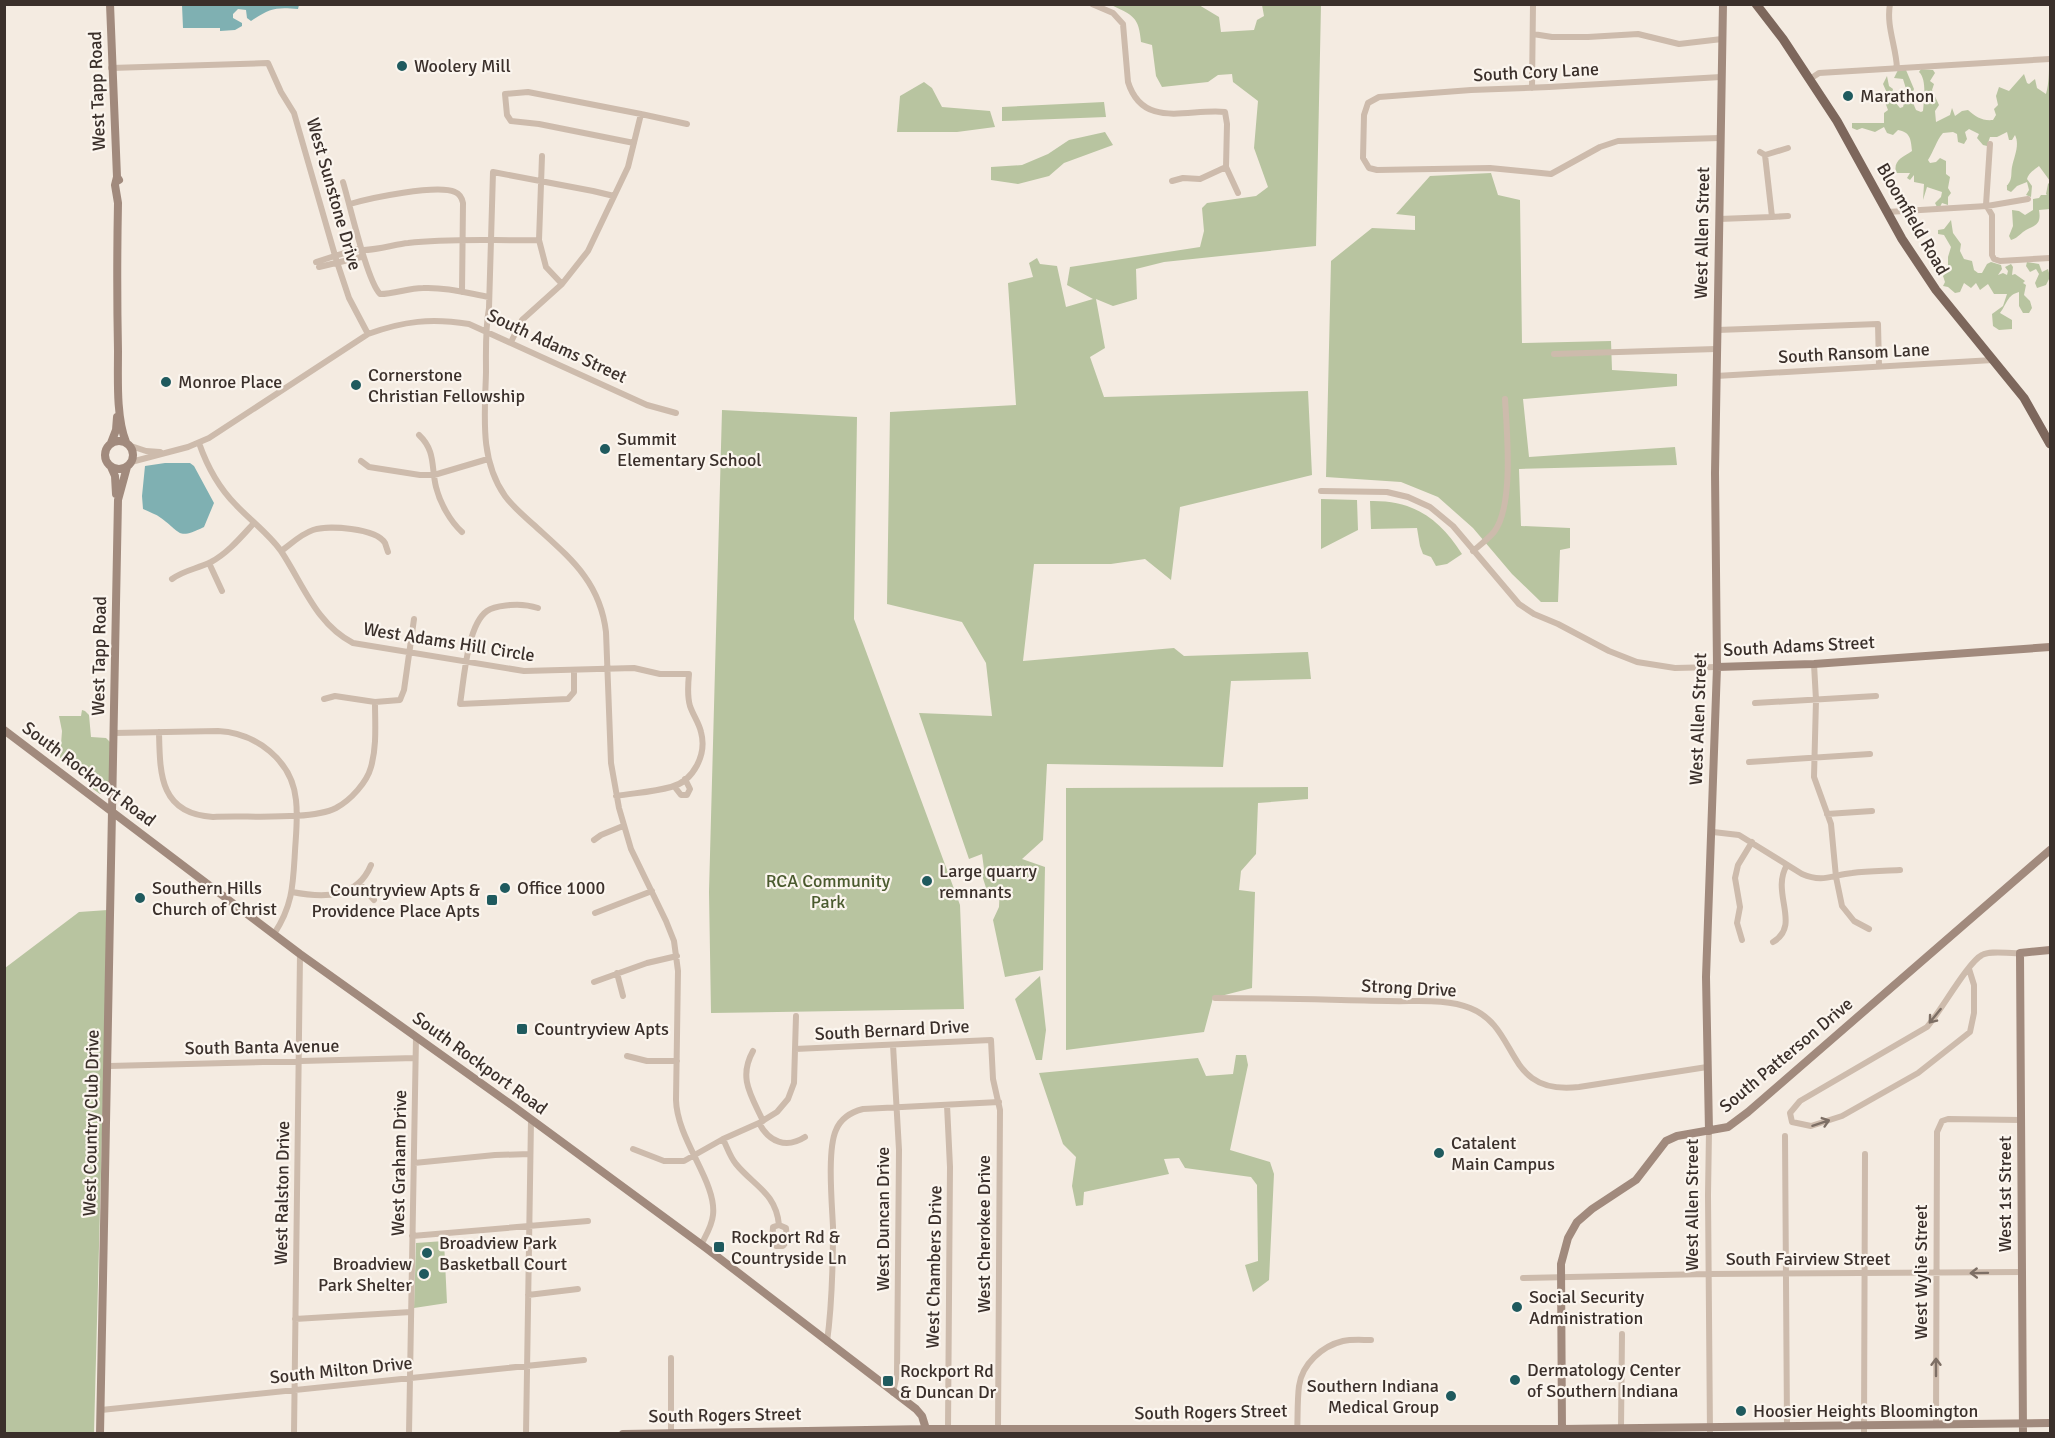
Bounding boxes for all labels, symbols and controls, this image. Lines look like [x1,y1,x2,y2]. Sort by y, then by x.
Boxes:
street label: West Tapp Road [84,31,110,151]
place label: Woolery Mill [414,55,511,77]
street label: South Cory Lane [1473,58,1599,86]
marker: Woolery Mill [395,59,409,73]
place label: Marathon [1860,85,1934,107]
marker: Marathon [1841,89,1855,103]
street label: West Sunstone Drive [302,115,366,273]
street label: Bloomfield Road [1872,159,1954,279]
street label: West Allen Street [1690,167,1714,299]
street label: South Adams Street [484,304,630,388]
street label: South Ransom Lane [1778,338,1930,368]
place label: Cornerstone Christian Fellowship [368,364,525,407]
place label: Monroe Place [178,371,282,393]
marker: Monroe Place [159,375,173,389]
marker: Cornerstone Christian Fellowship [349,378,363,392]
place label: Summit Elementary School [617,428,762,471]
marker: Summit Elementary School [598,442,612,456]
street label: West Tapp Road [87,596,111,716]
street label: West Adams Hill Circle [362,618,536,666]
street label: South Adams Street [1723,631,1875,661]
street label: West Allen Street [1685,652,1711,786]
street label: South Rockport Road [18,717,160,831]
place label: Large quarry remnants [939,860,1037,903]
park label: RCA Community Park [766,870,891,913]
marker: Large quarry remnants [920,874,934,888]
place label: Southern Hills Church of Christ [152,877,277,920]
place label: Office 1000 [517,877,605,899]
place label: Countryview Apts & Providence Place Apts [311,879,480,922]
marker: Office 1000 [498,881,512,895]
marker: Southern Hills Church of Christ [133,891,147,905]
marker: Countryview Apts & Providence Place Apts [485,893,499,907]
street label: Strong Drive [1361,975,1457,1001]
street label: South Patterson Drive [1715,993,1857,1117]
street label: South Rockport Road [408,1007,552,1119]
one-way arrow [1929,1008,1942,1024]
street label: South Bernard Drive [814,1015,970,1045]
place label: Countryview Apts [534,1018,669,1040]
marker: Countryview Apts [515,1022,529,1036]
street label: West Country Club Drive [78,1029,104,1217]
street label: South Banta Avenue [184,1035,340,1059]
street label: West Graham Drive [387,1090,411,1236]
one-way arrow [1811,1116,1830,1127]
street label: West Ralston Drive [270,1121,294,1265]
place label: Catalent Main Campus [1451,1132,1555,1175]
street label: West 1st Street [1994,1136,2016,1252]
street label: West Allen Street [1681,1139,1703,1271]
marker: Catalent Main Campus [1432,1146,1446,1160]
street label: West Duncan Drive [872,1147,894,1291]
street label: West Cherokee Drive [973,1155,995,1313]
street label: West Chambers Drive [922,1185,946,1349]
street label: West Wylie Street [1910,1204,1932,1340]
place label: Rockport Rd & Countryside Ln [731,1226,847,1269]
place label: Broadview Park Basketball Court [439,1232,567,1275]
marker: Rockport Rd & Countryside Ln [712,1240,726,1254]
marker: Broadview Park Basketball Court [420,1246,434,1260]
street label: South Fairview Street [1726,1248,1890,1270]
place label: Broadview Park Shelter [318,1253,412,1296]
marker: Broadview Park Shelter [417,1267,431,1281]
one-way arrow [1969,1267,1989,1279]
place label: Social Security Administration [1529,1286,1645,1329]
marker: Social Security Administration [1510,1300,1524,1314]
street label: South Milton Drive [269,1352,413,1388]
one-way arrow [1930,1357,1942,1377]
place label: Dermatology Center of Southern Indiana [1527,1359,1681,1402]
place label: Rockport Rd & Duncan Dr [900,1360,997,1403]
marker: Dermatology Center of Southern Indiana [1508,1373,1522,1387]
marker: Rockport Rd & Duncan Dr [881,1374,895,1388]
place label: Southern Indiana Medical Group [1307,1375,1439,1418]
marker: Southern Indiana Medical Group [1444,1389,1458,1403]
street label: South Rogers Street [1134,1400,1288,1424]
place label: Hoosier Heights Bloomington [1753,1400,1978,1422]
street label: South Rogers Street [648,1403,802,1427]
marker: Hoosier Heights Bloomington [1734,1404,1748,1418]

